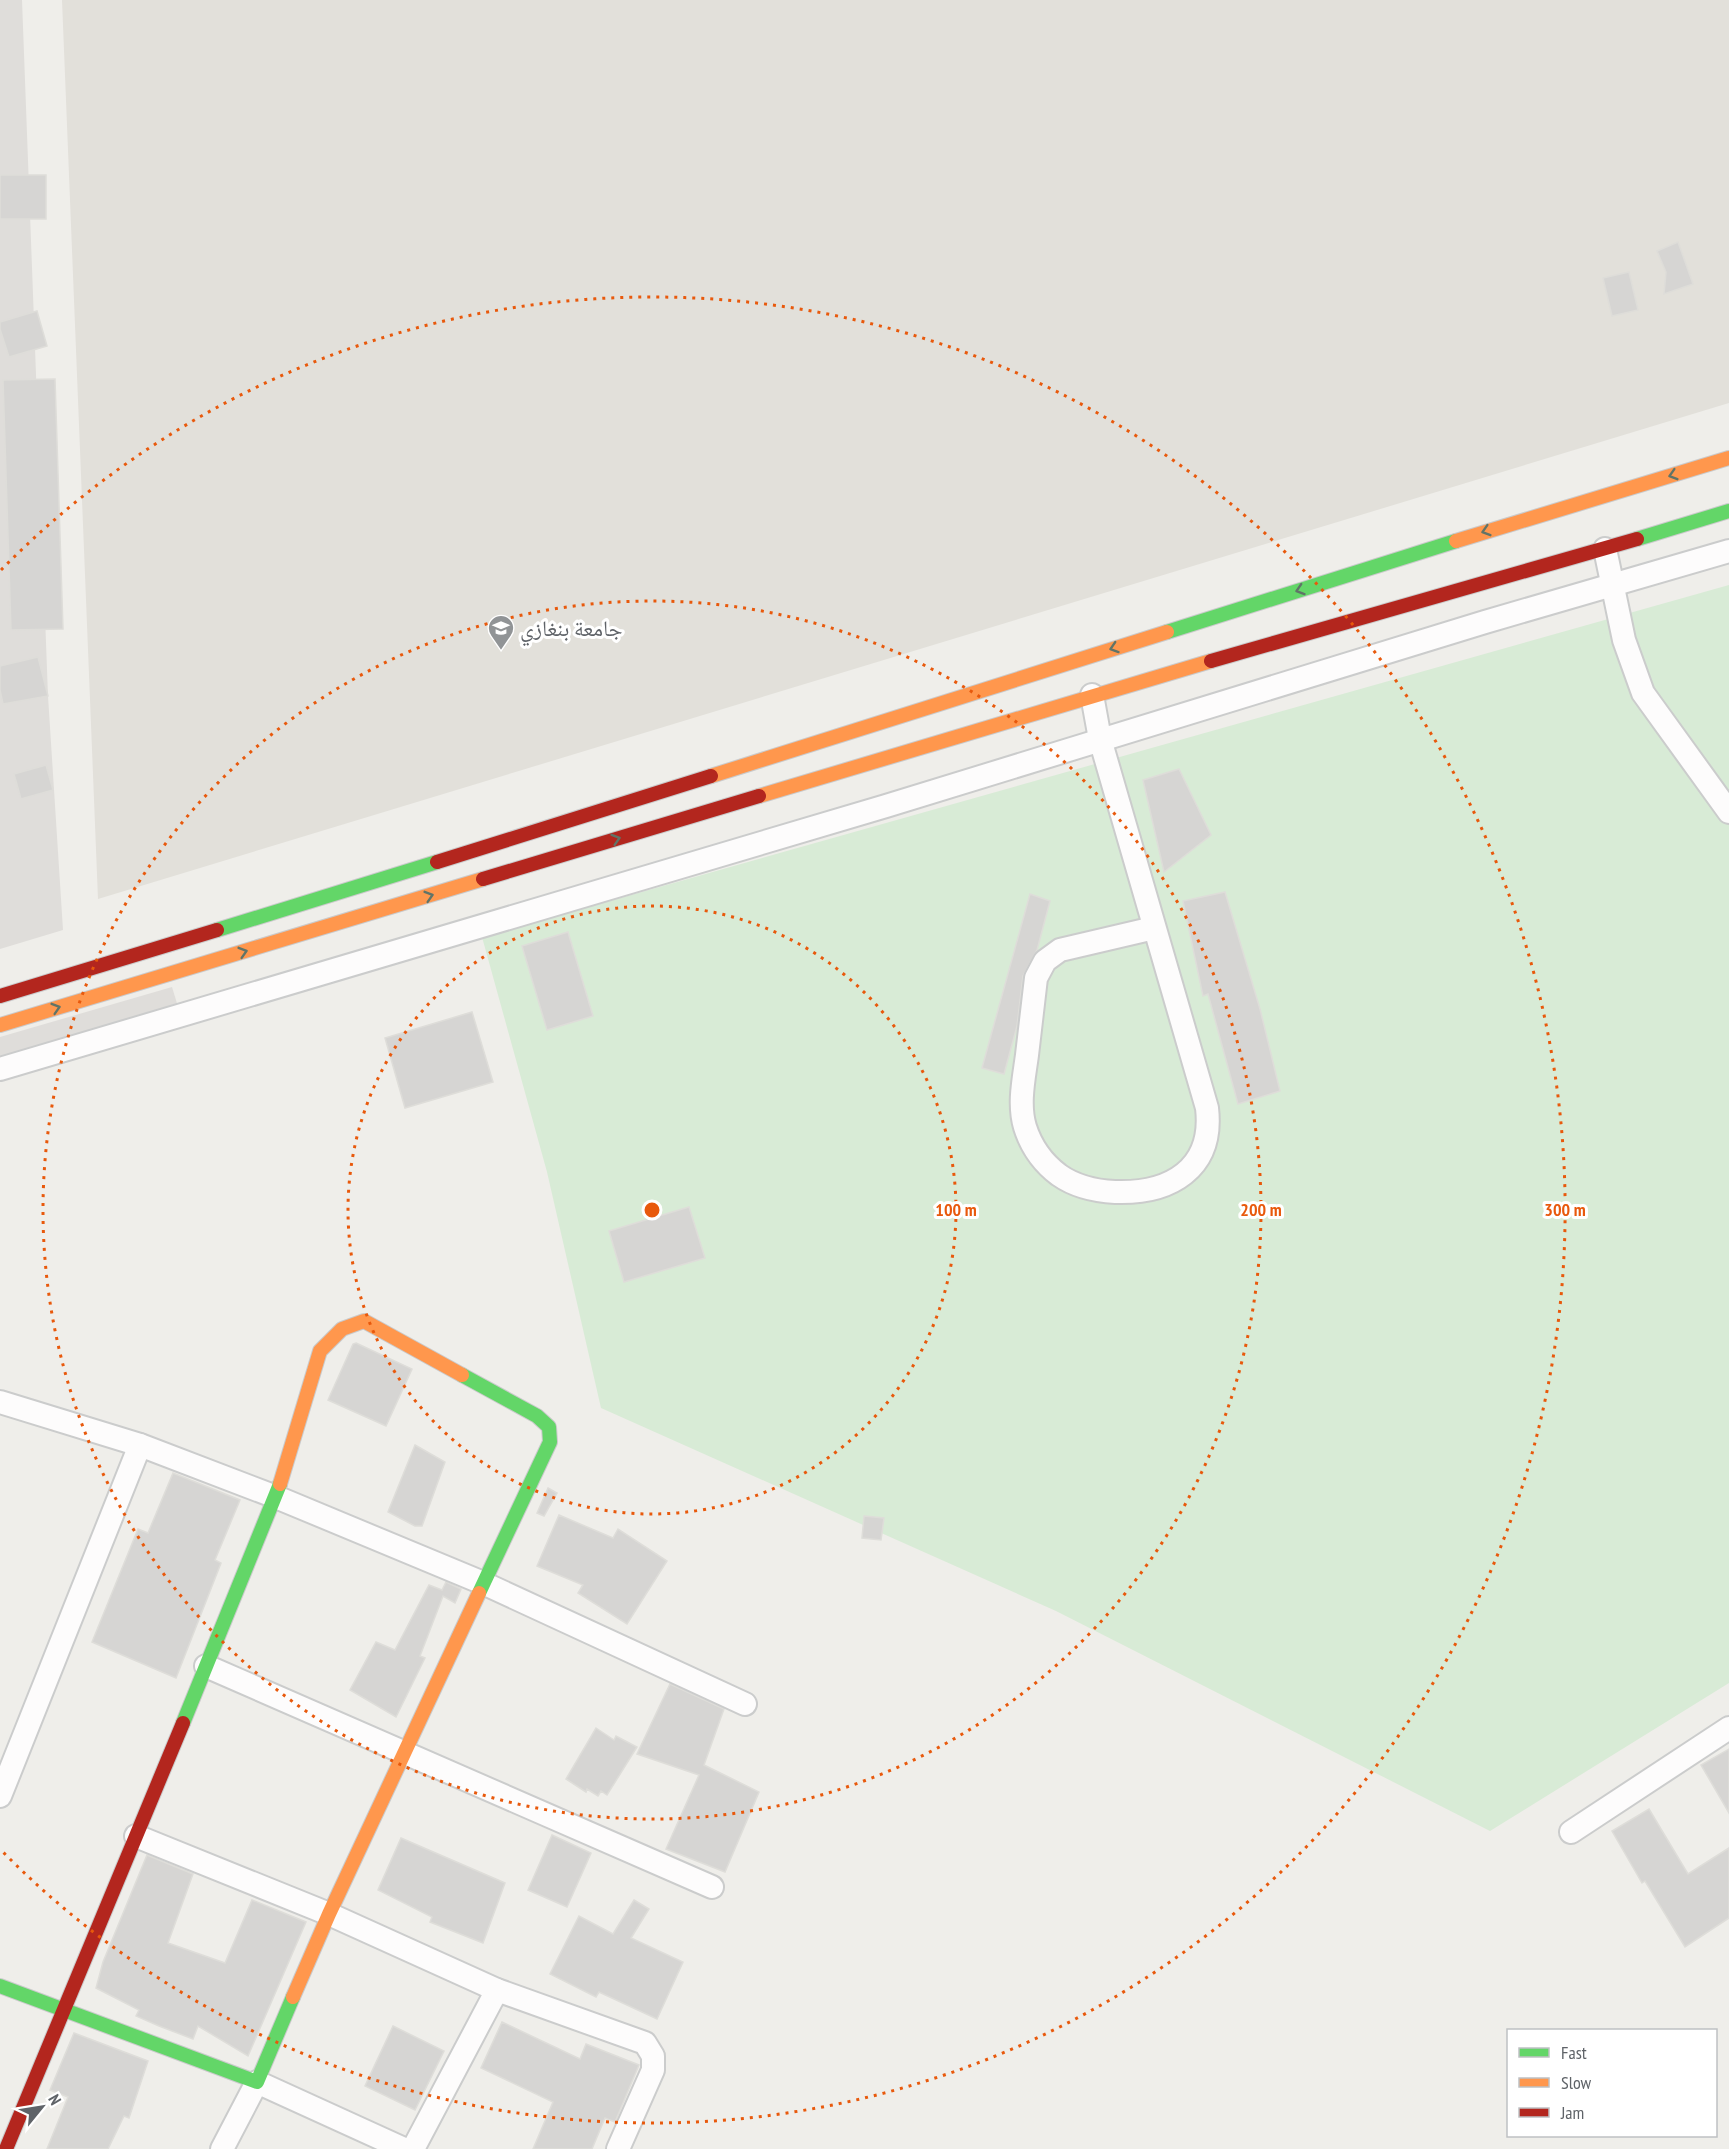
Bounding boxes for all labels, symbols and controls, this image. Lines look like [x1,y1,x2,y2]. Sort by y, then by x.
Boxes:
one-way arrow [1668,468,1679,480]
one-way arrow [1481,524,1492,536]
one-way arrow [1295,582,1306,595]
school or university icon: جامعة بنغازي [486,613,516,651]
place label: جامعة بنغازي [520,614,623,646]
one-way arrow [1109,641,1120,654]
one-way arrow [610,834,621,846]
one-way arrow [424,890,434,903]
one-way arrow [237,947,248,959]
one-way arrow [50,1003,61,1015]
text: 100 m [935,1198,977,1221]
text: 200 m [1240,1198,1282,1221]
text: 300 m [1544,1198,1586,1221]
centre of rings [642,1200,662,1220]
legend [1507,2029,1717,2137]
text: Fast [1561,2041,1587,2064]
text: Slow [1561,2071,1592,2094]
north arrow [12,2077,72,2137]
text: N [44,2091,66,2108]
text: Jam [1560,2101,1584,2124]

